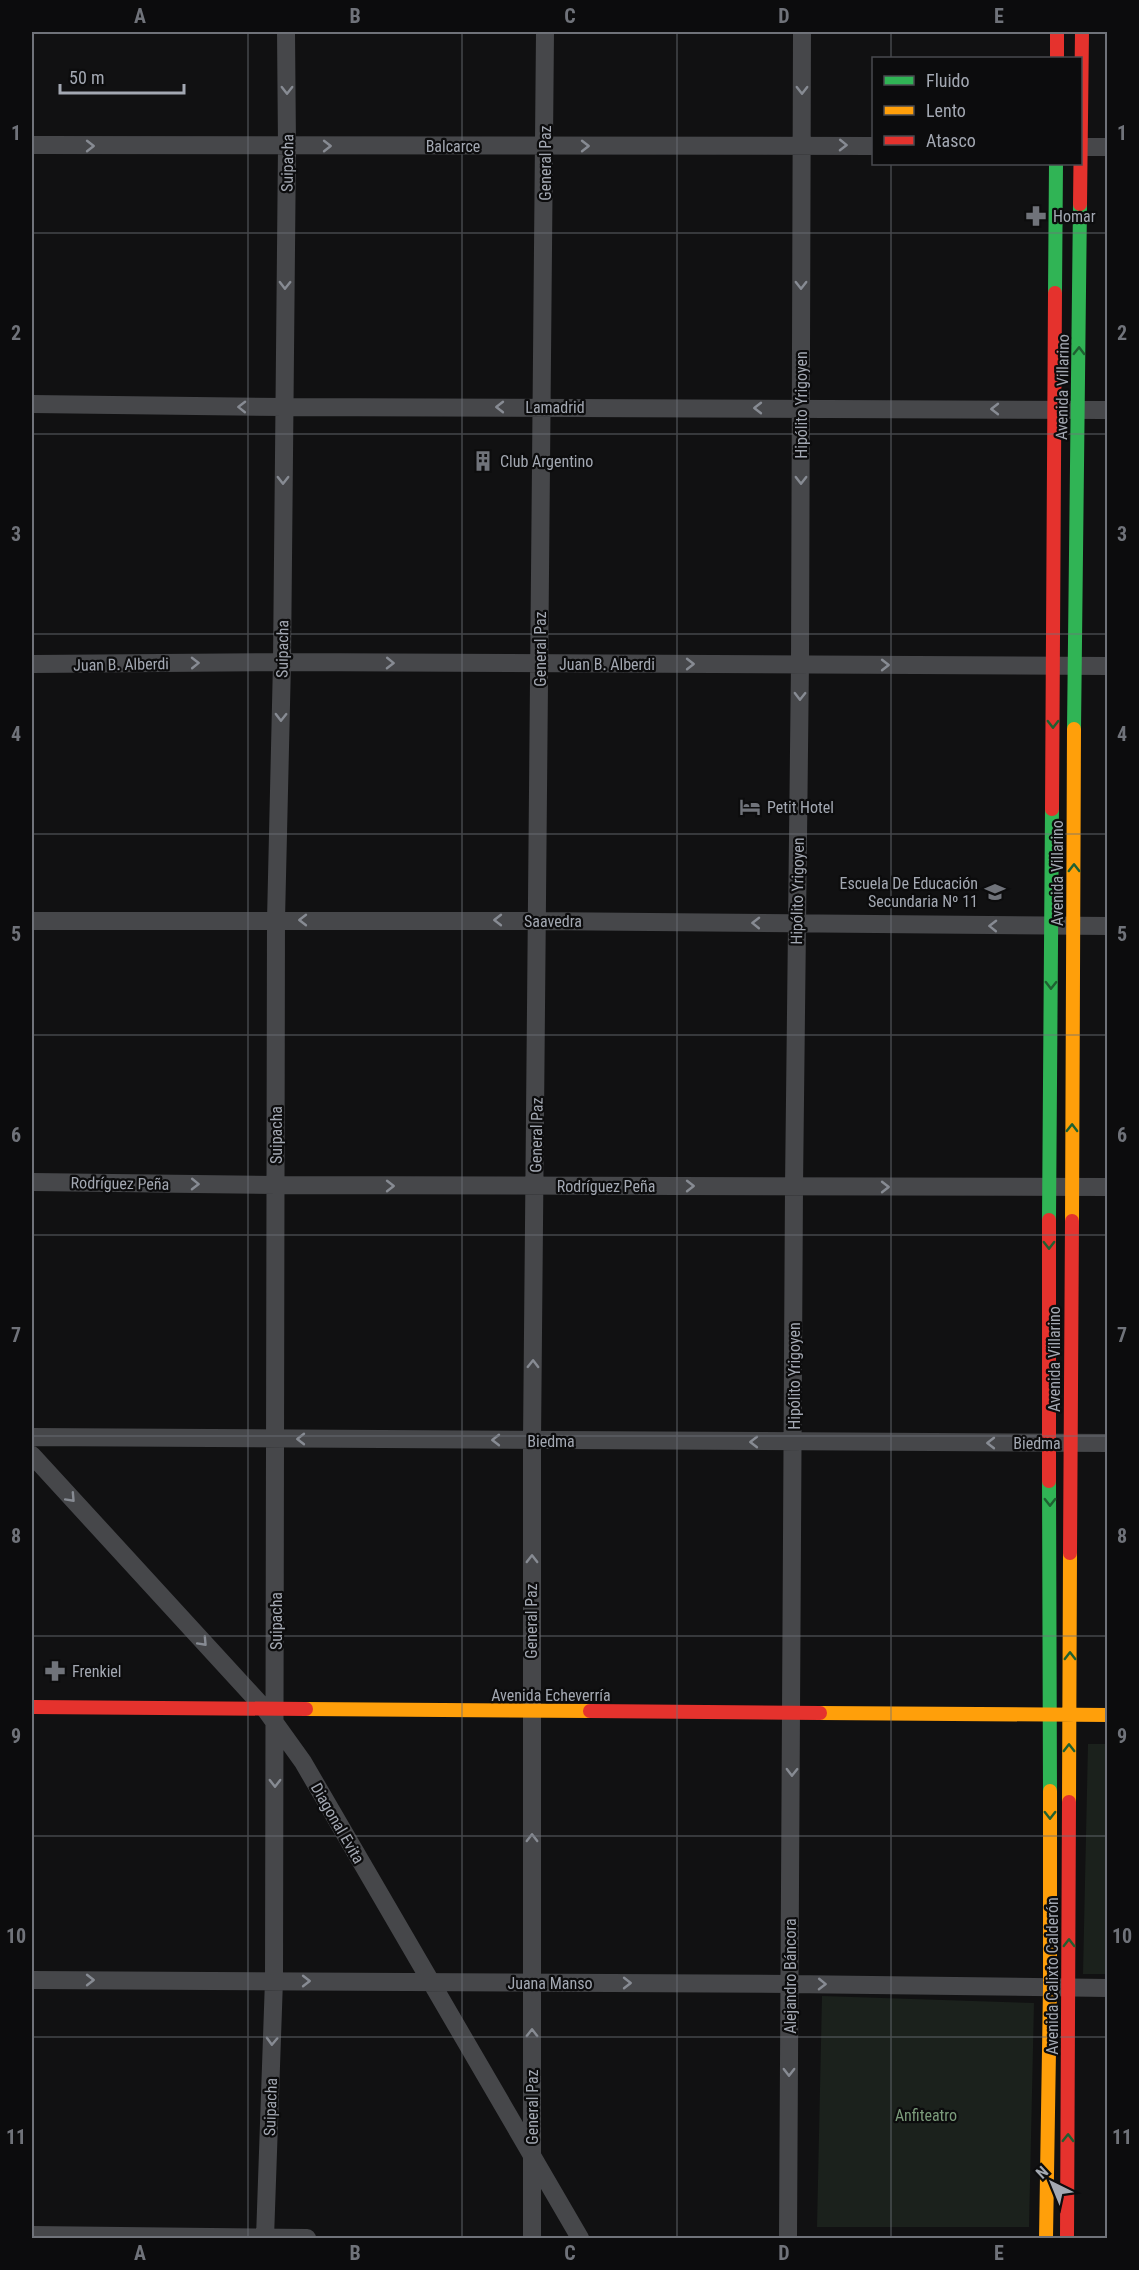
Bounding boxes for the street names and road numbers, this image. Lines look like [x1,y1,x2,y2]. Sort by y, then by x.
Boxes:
street label: General Paz [536,125,555,201]
street label: Suipacha [277,134,298,192]
street label: Balcarce [426,137,480,156]
street label: Avenida Villarino [1052,334,1073,440]
street label: Hipólito Yrigoyen [792,351,811,459]
street label: Lamadrid [525,398,585,417]
street label: General Paz [531,611,550,687]
street label: Suipacha [272,620,293,678]
street label: Juan B. Alberdi [73,654,169,675]
street label: Juan B. Alberdi [559,655,655,674]
street label: Avenida Villarino [1048,820,1067,926]
street label: Hipólito Yrigoyen [787,837,808,945]
street label: Saavedra [524,912,582,931]
street label: General Paz [526,1097,547,1173]
street label: Suipacha [267,1106,286,1164]
street label: Rodríguez Peña [71,1173,169,1194]
street label: Rodríguez Peña [557,1177,655,1196]
street label: Avenida Villarino [1045,1306,1064,1412]
street label: Hipólito Yrigoyen [785,1322,804,1430]
street label: Biedma [527,1432,575,1451]
street label: Biedma [1013,1434,1061,1453]
street label: General Paz [522,1583,541,1659]
street label: Suipacha [267,1592,286,1650]
street label: Avenida Echeverría [491,1686,611,1705]
street label: Diagonal Evita [307,1780,368,1867]
street label: Avenida Calixto Calderón [1043,1897,1062,2055]
street label: Alejandro Báncora [781,1918,800,2034]
street label: Juana Manso [507,1974,593,1993]
street label: General Paz [523,2069,542,2145]
street label: Suipacha [260,2078,281,2136]

